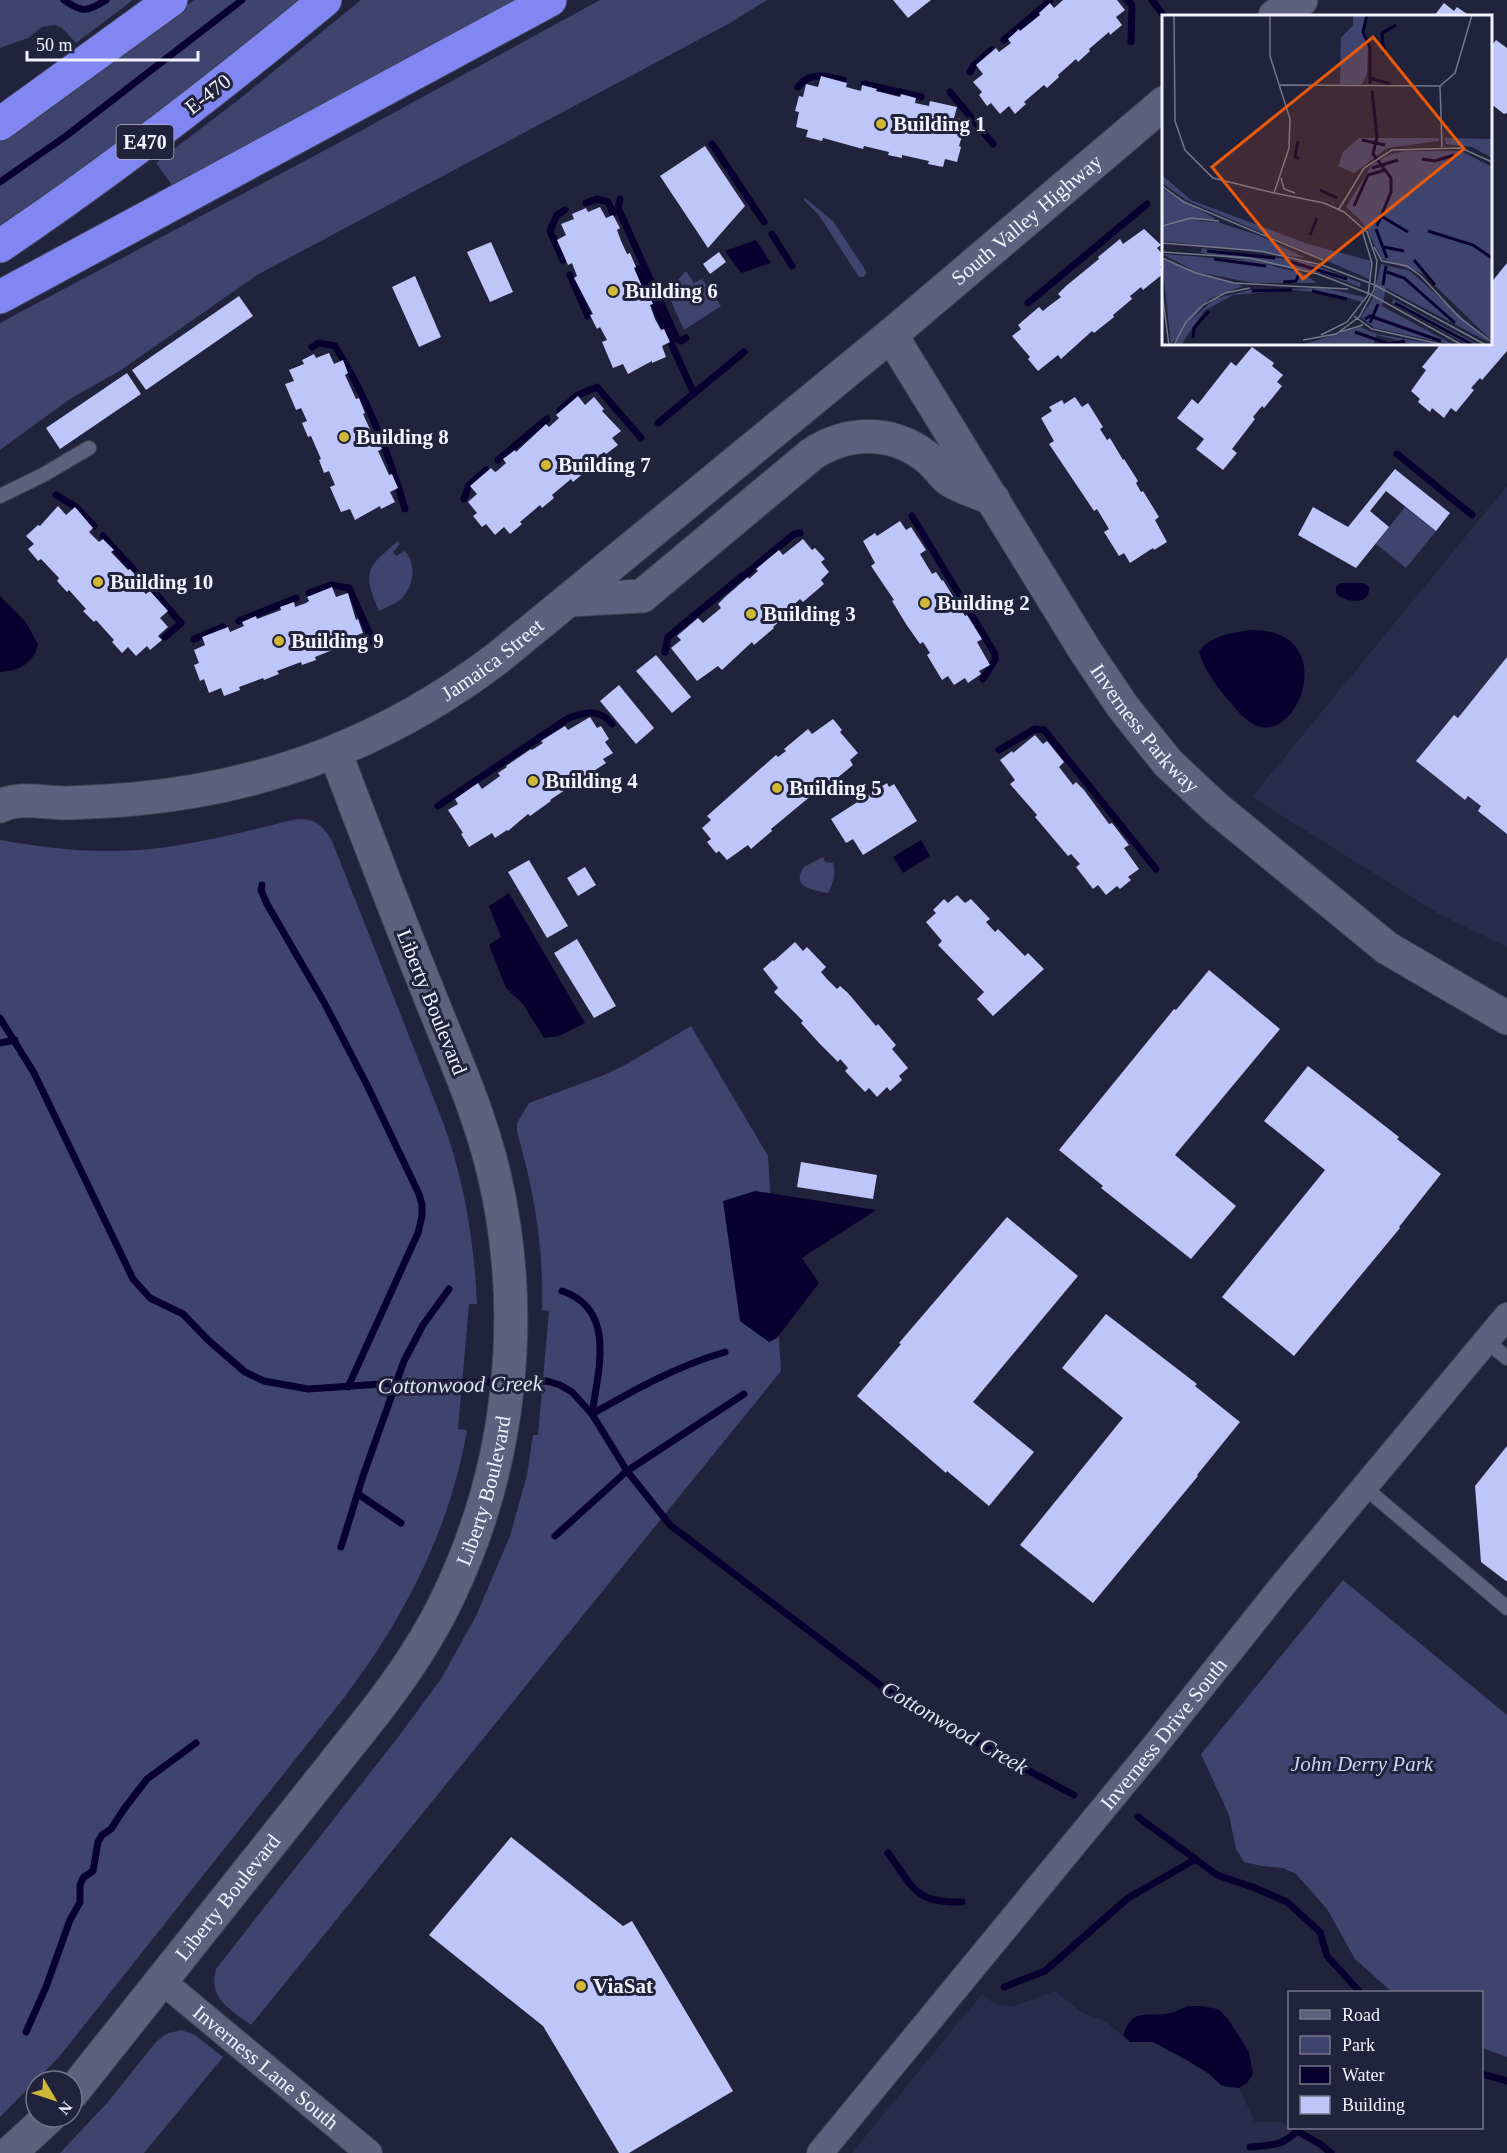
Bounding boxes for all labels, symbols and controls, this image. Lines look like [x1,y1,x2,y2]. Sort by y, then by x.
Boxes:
inset map [1162,15,1492,345]
scale bar [27,24,198,62]
text: 50 m [36,35,73,55]
street label: E-470 [180,69,236,119]
place label: Building 1 [893,112,986,136]
marker: Building 1 [874,117,888,131]
road number: E470 [116,125,174,159]
street label: South Valley Highway [947,149,1107,290]
place label: Building 6 [625,279,718,303]
marker: Building 6 [606,284,620,298]
place label: Building 8 [356,425,449,449]
marker: Building 8 [337,430,351,444]
place label: Building 7 [558,453,651,477]
marker: Building 7 [539,458,553,472]
place label: Building 10 [110,570,213,594]
marker: Building 10 [91,575,105,589]
place label: Building 2 [937,591,1030,615]
marker: Building 2 [918,596,932,610]
place label: Building 3 [763,602,856,626]
marker: Building 3 [744,607,758,621]
street label: Jamaica Street [437,613,548,706]
place label: Building 9 [291,629,384,653]
marker: Building 9 [272,634,286,648]
street label: Inverness Parkway [1085,659,1204,798]
place label: Building 4 [545,769,638,793]
marker: Building 4 [526,774,540,788]
place label: Building 5 [789,776,882,800]
marker: Building 5 [770,781,784,795]
street label: Liberty Boulevard [392,926,472,1079]
water label: Cottonwood Creek [377,1371,544,1398]
street label: Liberty Boulevard [451,1414,516,1569]
street label: Inverness Drive South [1095,1653,1232,1815]
water label: Cottonwood Creek [877,1675,1033,1780]
park label: John Derry Park [1291,1752,1434,1776]
street label: Liberty Boulevard [170,1829,285,1965]
place label: ViaSat [593,1974,653,1998]
marker: ViaSat [574,1979,588,1993]
legend [1288,1991,1483,2129]
street label: Inverness Lane South [188,2000,344,2135]
text: Road [1342,2005,1380,2025]
text: Park [1342,2035,1375,2055]
text: Water [1342,2065,1385,2085]
north arrow [24,2069,84,2129]
text: Building [1342,2095,1405,2115]
text: N [55,2098,76,2118]

